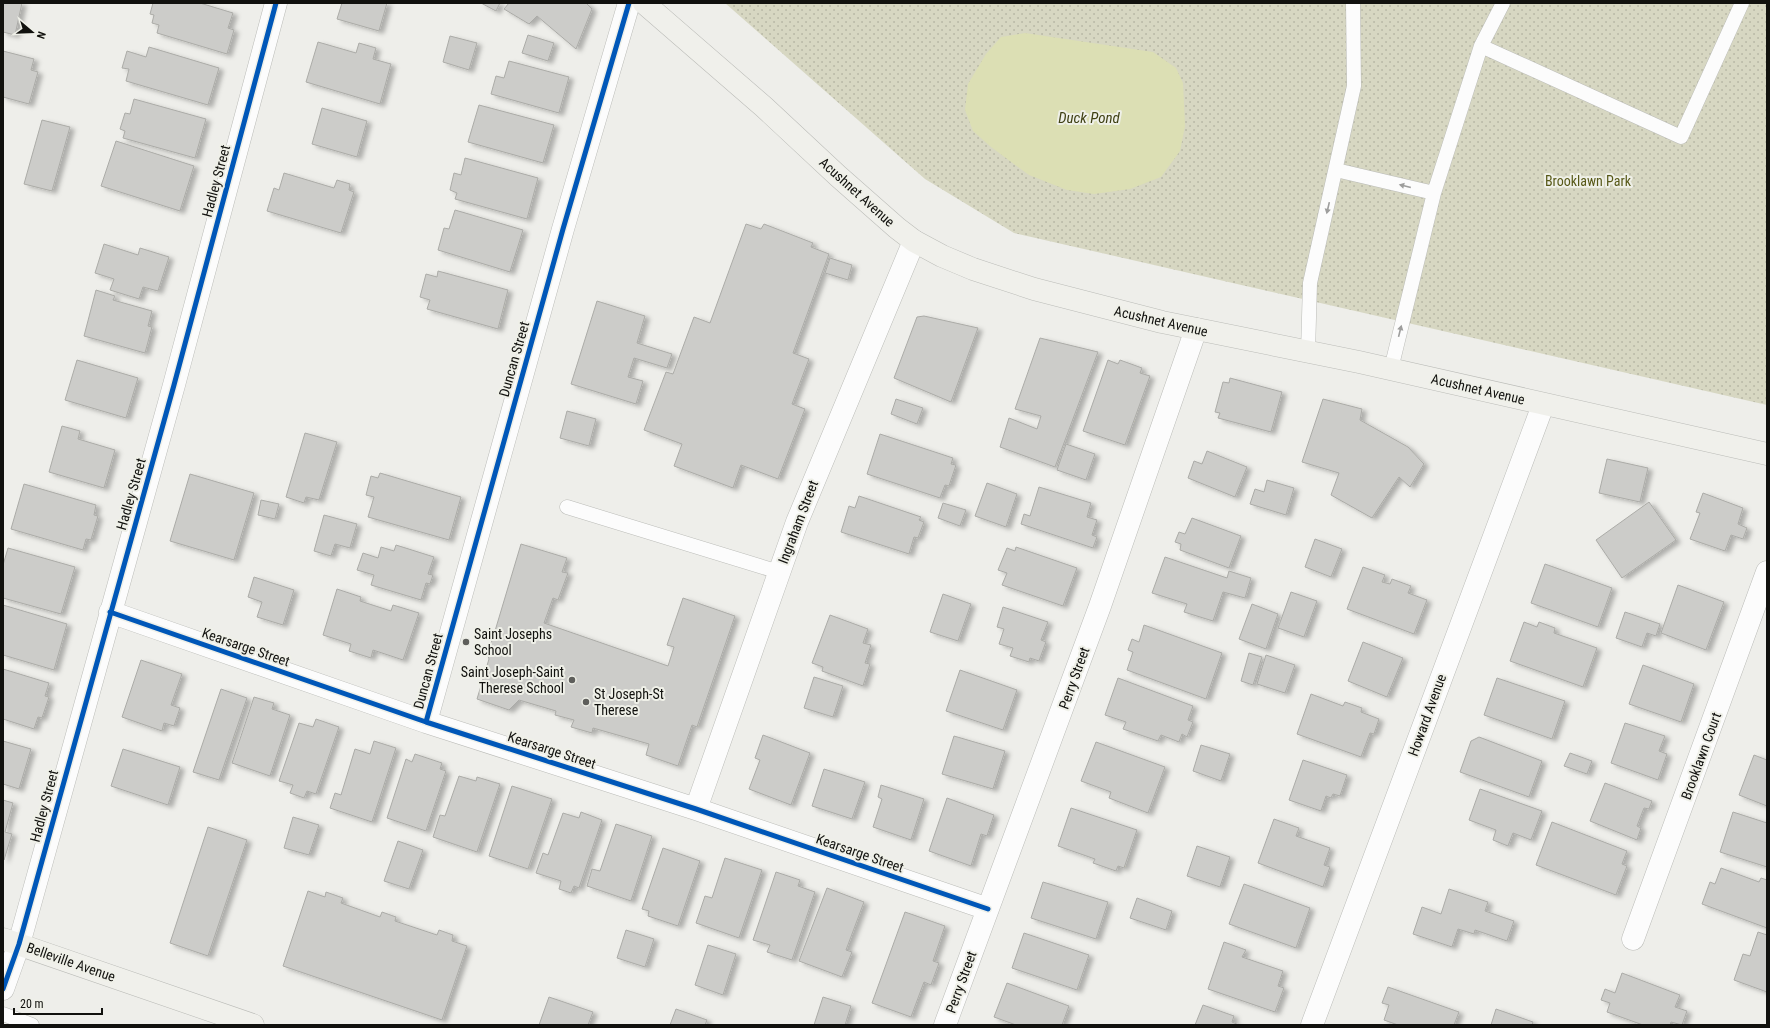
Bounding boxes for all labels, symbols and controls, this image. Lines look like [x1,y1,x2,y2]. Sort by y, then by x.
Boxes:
north arrow [12,12,52,52]
text: N [34,30,48,41]
water label: Duck Pond [1058,109,1121,127]
street label: Hadley Street [199,143,233,219]
street label: Acushnet Avenue [816,154,898,230]
park label: Brooklawn Park [1545,173,1632,189]
one-way arrow [1399,183,1412,189]
one-way arrow [1324,201,1330,214]
street label: Acushnet Avenue [1113,302,1210,340]
street label: Duncan Street [496,320,532,398]
one-way arrow [1398,325,1404,338]
street label: Acushnet Avenue [1430,370,1527,408]
street label: Hadley Street [113,456,149,532]
street label: Ingraham Street [775,478,821,566]
street label: Kearsarge Street [200,625,292,669]
place label: Saint Josephs School [474,626,552,658]
street label: Duncan Street [410,631,446,711]
marker: Saint Josephs School [461,637,471,647]
street label: Perry Street [1055,645,1093,711]
place label: Saint Joseph-Saint Therese School [461,664,564,696]
street label: Howard Avenue [1405,671,1449,758]
marker: Saint Joseph-Saint Therese School [567,675,577,685]
place label: St Joseph-St Therese [594,686,664,718]
marker: St Joseph-St Therese [581,697,591,707]
street label: Brooklawn Court [1678,710,1724,802]
street label: Kearsarge Street [506,728,598,772]
street label: Hadley Street [27,768,61,844]
street label: Kearsarge Street [814,831,906,875]
street label: Belleville Avenue [25,939,118,985]
street label: Perry Street [942,949,980,1015]
scale bar [14,990,102,1016]
text: 20 m [20,997,44,1011]

